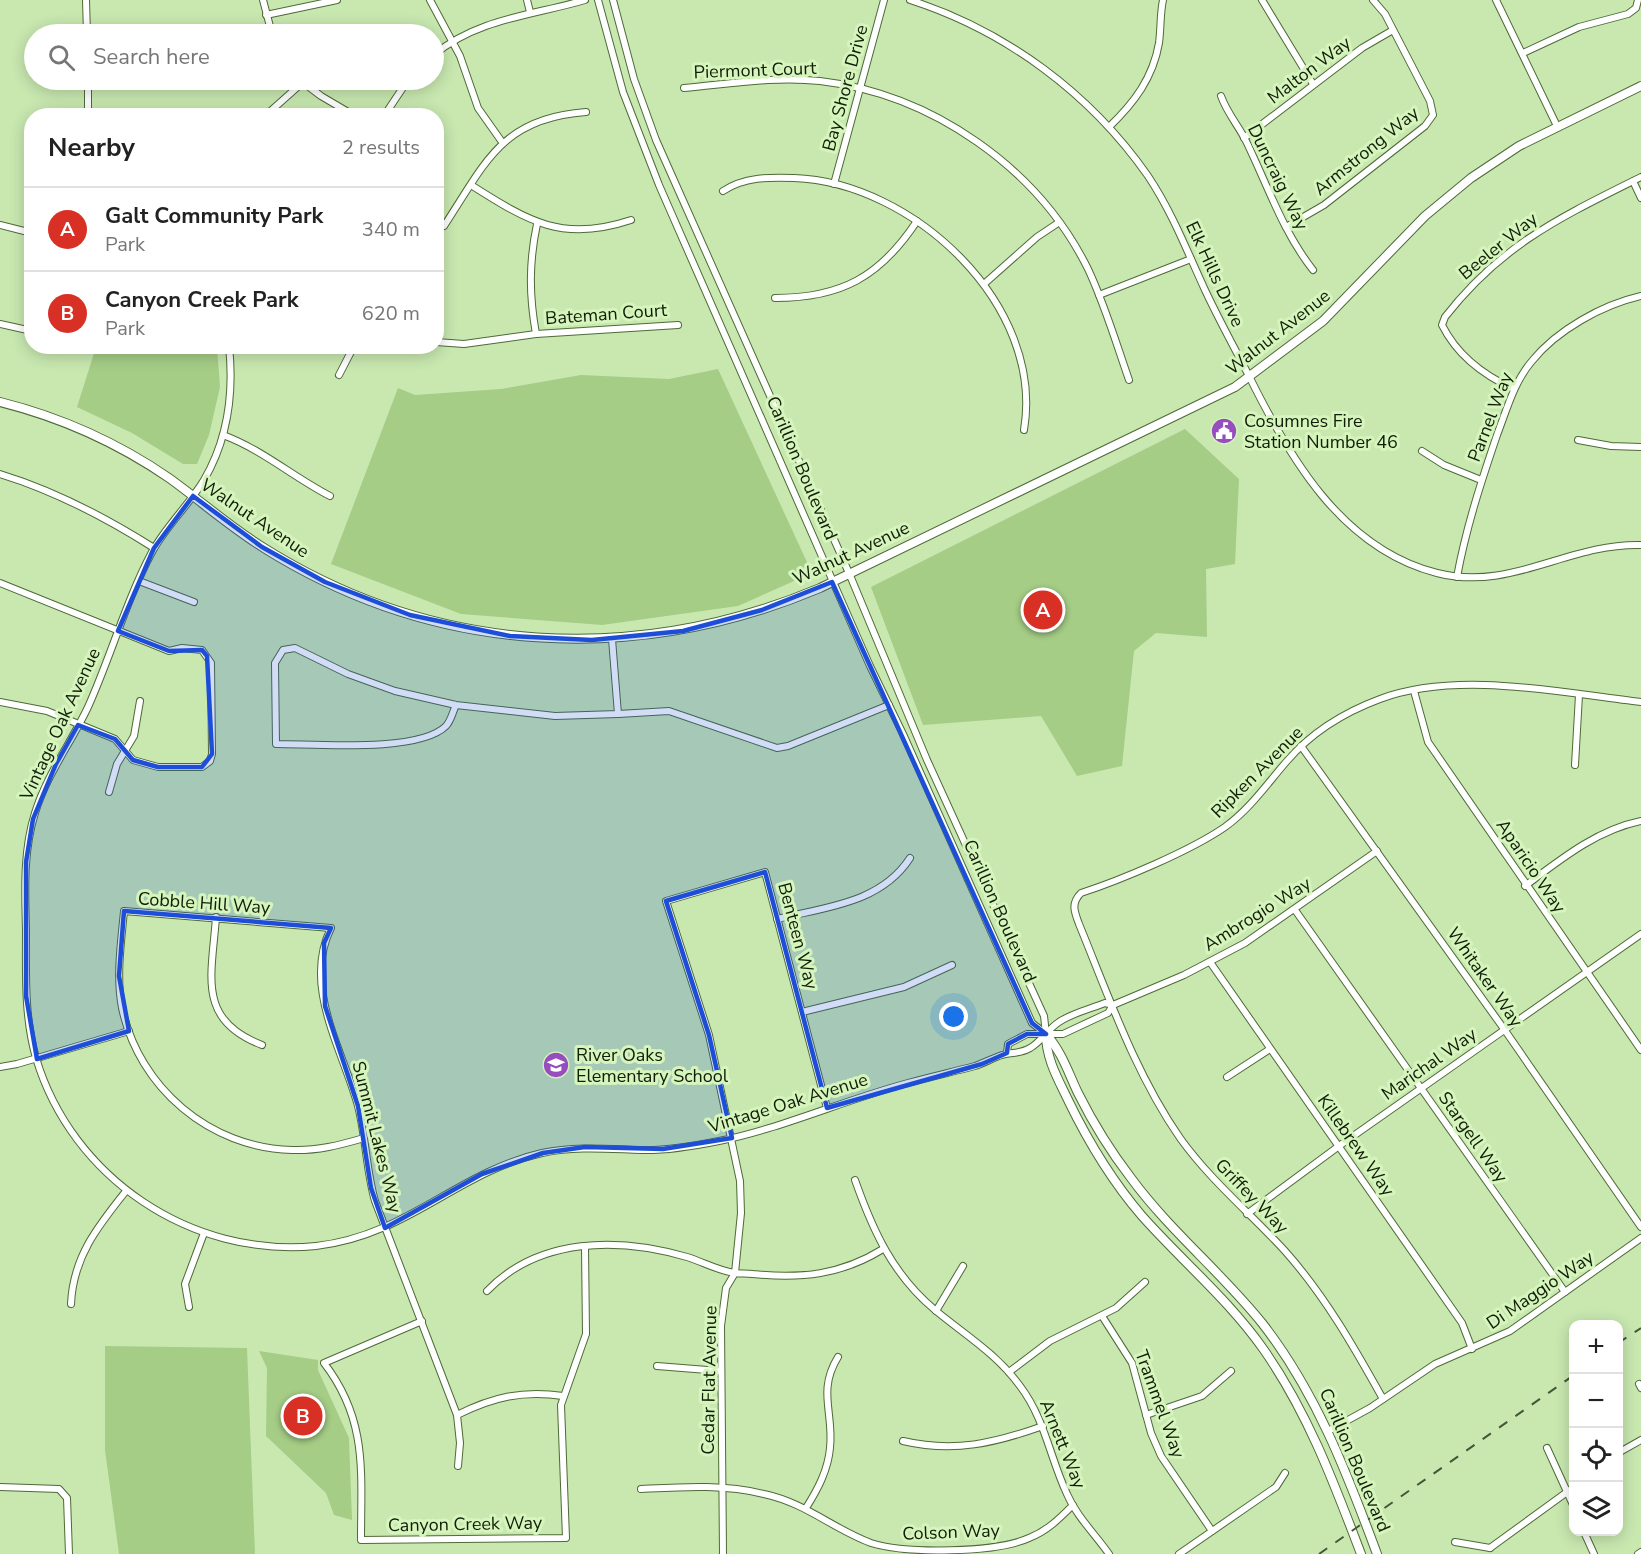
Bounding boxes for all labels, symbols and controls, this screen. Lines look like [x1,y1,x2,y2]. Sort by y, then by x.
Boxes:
street label: Bay Shore Drive [817,22,873,154]
search box [24,24,444,90]
street label: Malton Way [1262,30,1356,109]
icon: search [45,41,78,74]
text: Search here [93,42,210,72]
street label: Piermont Court [693,56,818,84]
street label: Armstrong Way [1308,101,1424,201]
street label: Duncraig Way [1242,120,1314,234]
text: Nearby [48,130,135,165]
text: 2 results [342,134,420,161]
text: Galt Community Park [105,201,323,231]
street label: Beeler Way [1454,206,1543,285]
text: A [60,216,75,243]
text: 340 m [362,216,420,243]
street label: Elk Hills Drive [1180,217,1250,331]
text: Park [105,231,145,258]
street label: Walnut Avenue [1221,284,1335,380]
text: Canyon Creek Park [105,285,298,315]
street label: Bateman Court [544,298,668,330]
text: B [61,300,74,327]
text: 620 m [362,300,420,327]
text: Park [105,315,145,342]
street label: Parnel Way [1462,368,1518,465]
street label: Carillion Boulevard [761,392,843,544]
place label: Cosumnes Fire Station Number 46 [1244,409,1398,454]
public building icon: Cosumnes Fire Station Number 46 [1209,416,1239,446]
street label: Walnut Avenue [196,473,314,563]
street label: Walnut Avenue [789,515,913,591]
pin: A [1024,588,1062,632]
street label: Vintage Oak Avenue [14,644,106,805]
street label: Ripken Avenue [1206,721,1308,823]
street label: Aparicio Way [1491,814,1572,918]
street label: Carillion Boulevard [958,836,1042,986]
street label: Ambrogio Way [1199,871,1316,957]
street label: Benteen Way [772,880,824,993]
street label: Cobble Hill Way [137,886,272,920]
street label: Whitaker Way [1442,922,1529,1032]
your location [939,1002,968,1031]
street label: Marichal Way [1377,1022,1482,1106]
place label: River Oaks Elementary School [576,1043,729,1088]
school or university icon: River Oaks Elementary School [541,1050,571,1080]
street label: Summit Lakes Way [347,1059,408,1216]
street label: Vintage Oak Avenue [704,1067,871,1139]
street label: Stargell Way [1433,1087,1514,1188]
street label: Killebrew Way [1312,1089,1400,1201]
street label: Griffey Way [1210,1153,1294,1239]
street label: Di Maggio Way [1482,1245,1599,1335]
street label: Cedar Flat Avenue [696,1305,722,1455]
map controls [1569,1320,1623,1536]
button: + [1569,1320,1623,1374]
street label: Trammel Way [1129,1347,1191,1462]
button: − [1569,1374,1623,1428]
street label: Carillion Boulevard [1314,1384,1396,1536]
pin: B [284,1394,322,1438]
street label: Arnett Way [1034,1396,1092,1493]
button: locate [1569,1428,1623,1482]
button: layers [1569,1482,1623,1536]
street label: Canyon Creek Way [388,1511,543,1537]
street label: Colson Way [902,1518,1001,1546]

